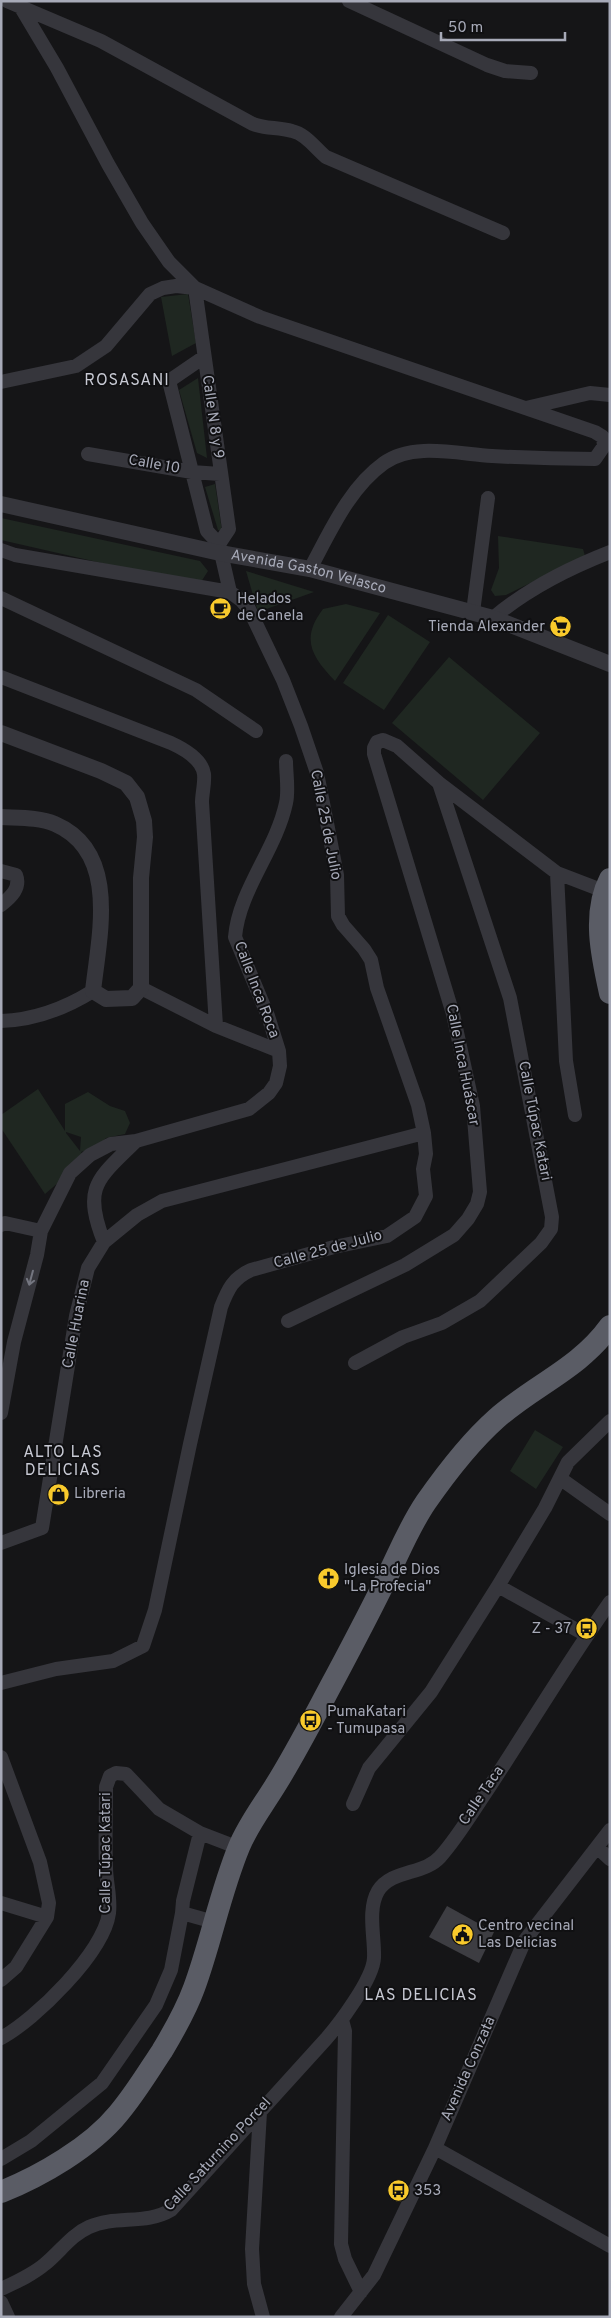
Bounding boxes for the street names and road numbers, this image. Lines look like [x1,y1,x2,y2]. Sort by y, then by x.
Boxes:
street label: Calle N 8 y 9 [197,374,227,460]
street label: Calle 10 [127,451,181,479]
street label: Avenida Gaston Velasco [229,546,388,599]
street label: Calle 25 de Julio [305,768,345,882]
street label: Calle Inca Roca [229,939,283,1041]
street label: Calle Inca Huáscar [441,1002,483,1128]
street label: Calle Túpac Katari [513,1060,555,1182]
street label: Calle 25 de Julio [272,1226,384,1274]
street label: Calle Huarina [59,1278,95,1370]
street label: Calle Taca [455,1763,509,1829]
street label: Calle Túpac Katari [97,1792,116,1914]
street label: Avenida Conzata [437,2014,501,2124]
street label: Calle Saturnino Porcel [160,2094,276,2216]

